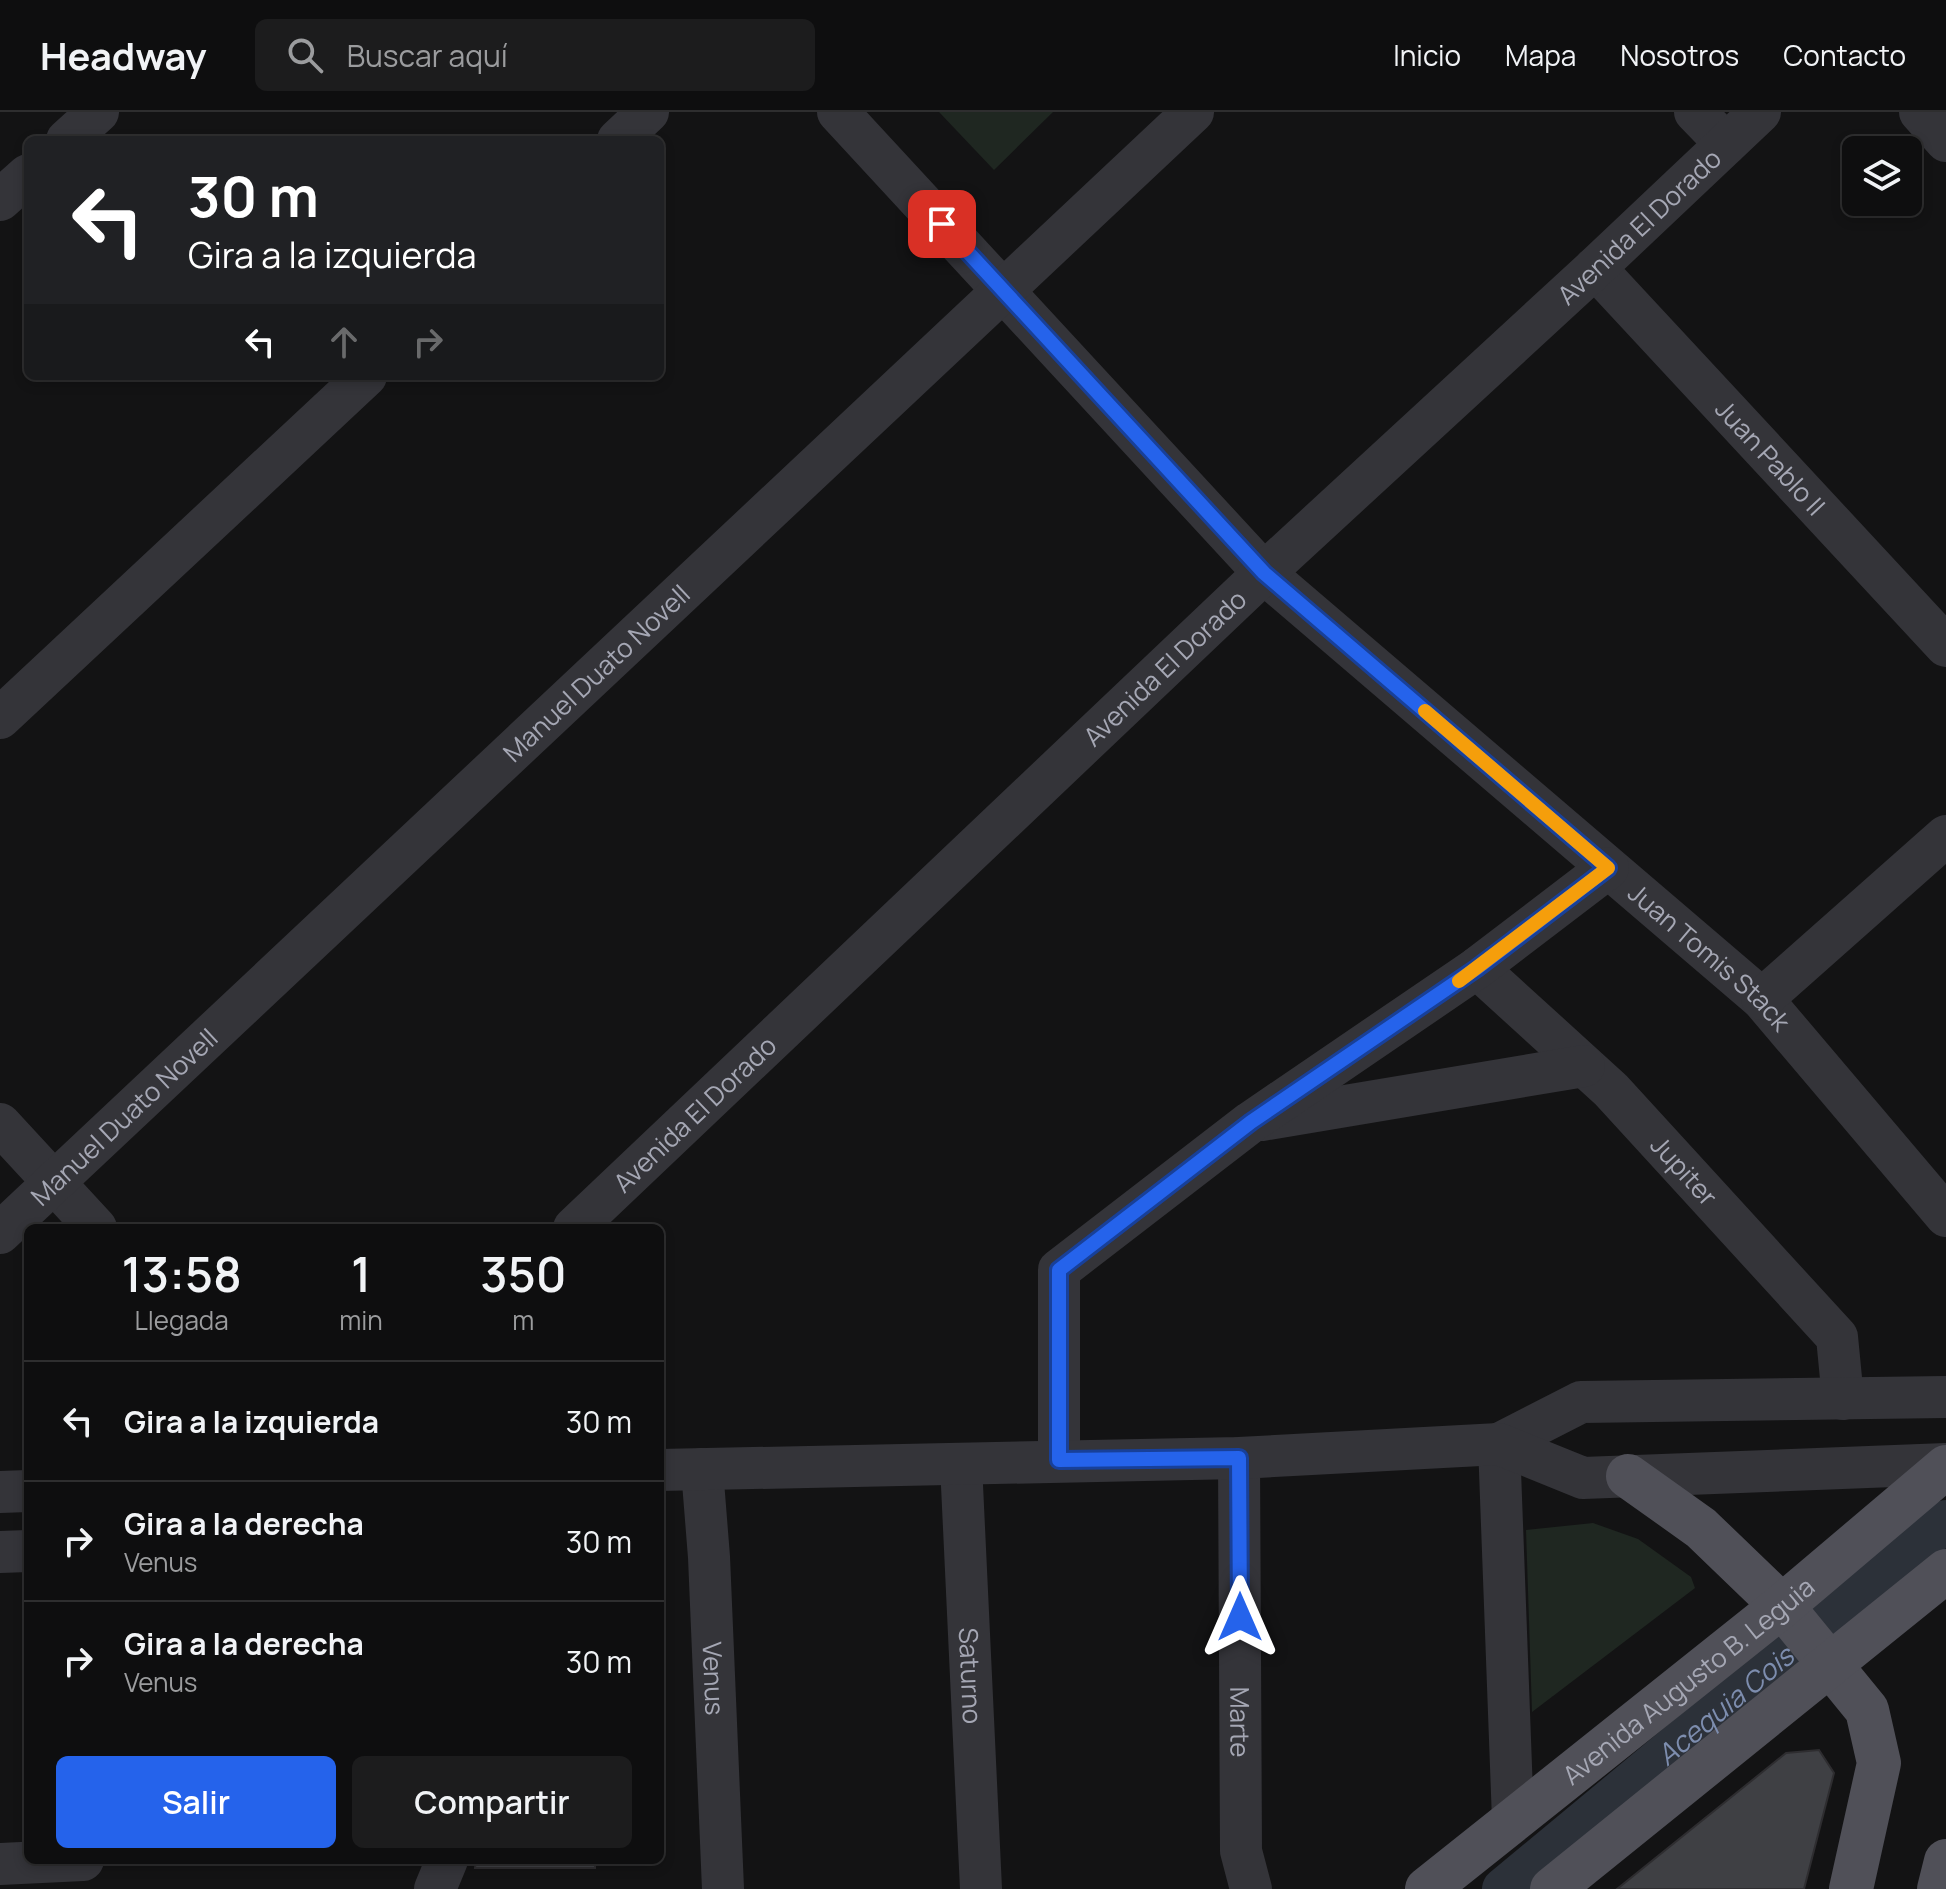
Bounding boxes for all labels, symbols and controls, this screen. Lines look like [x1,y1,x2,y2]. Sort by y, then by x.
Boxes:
search box [255,19,815,91]
text: Headway [40,29,207,81]
icon: search [283,33,327,77]
text: Buscar aquí [347,35,508,76]
text: Inicio [1393,36,1461,74]
text: Mapa [1505,36,1576,74]
text: Nosotros [1620,36,1739,74]
text: Contacto [1783,36,1906,74]
map controls [1842,136,1922,216]
button: layers [1842,136,1922,216]
street label: Avenida El Dorado [1549,140,1729,312]
text: 30 m [188,157,319,234]
icon: left [56,168,160,272]
pin [908,190,976,258]
icon: arrive [920,202,964,246]
text: Gira a la izquierda [188,230,477,279]
icon: left [238,320,282,364]
icon: ahead [322,320,366,364]
icon: right [406,320,450,364]
street label: Juan Pablo II [1708,391,1834,523]
street label: Manuel Duato Novell [495,576,697,770]
street label: Avenida El Dorado [1075,581,1254,754]
street label: Juan Tomis Stack [1621,875,1800,1039]
street label: Manuel Duato Novell [23,1020,225,1213]
street label: Avenida El Dorado [605,1027,784,1200]
street label: Jupiter [1643,1127,1726,1213]
text: 13:58 [121,1241,242,1306]
text: 1 [351,1241,371,1306]
text: 350 [480,1241,567,1306]
text: Llegada [134,1302,229,1338]
text: min [339,1302,383,1338]
text: m [512,1302,534,1338]
icon: left [56,1399,100,1443]
text: Gira a la izquierda [124,1401,379,1442]
text: 30 m [566,1401,632,1442]
text: Gira a la derecha [124,1503,364,1544]
icon: right [56,1519,100,1563]
text: 30 m [566,1521,632,1562]
text: Venus [124,1544,197,1580]
street label: Avenida Augusto B. Leguia [1554,1569,1822,1793]
position arrow [1198,1575,1282,1659]
text: Gira a la derecha [124,1623,364,1664]
street label: Saturno [951,1627,991,1725]
water label: Acequia Cois [1648,1635,1803,1773]
icon: right [56,1639,100,1683]
text: 30 m [566,1641,632,1682]
street label: Venus [695,1641,734,1716]
text: Venus [124,1664,197,1700]
street label: Marte [1222,1687,1259,1757]
button: Salir [56,1756,336,1848]
button: Compartir [352,1756,632,1848]

